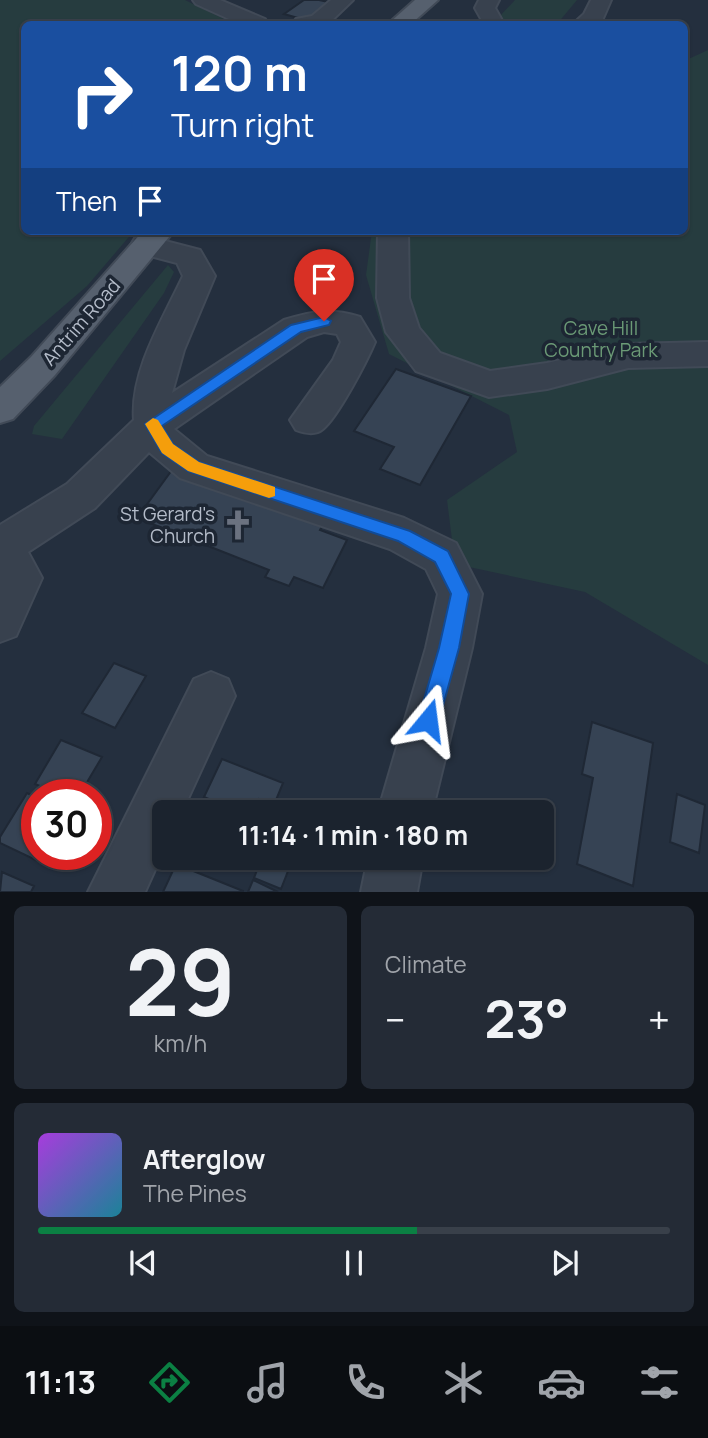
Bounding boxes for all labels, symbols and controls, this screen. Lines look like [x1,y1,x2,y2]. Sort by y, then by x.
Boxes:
text: 120 m [171,39,308,106]
icon: right [56,49,147,140]
text: Turn right [171,103,314,147]
icon: arrive [131,182,169,220]
text: Then [56,183,117,219]
pin [294,249,354,321]
icon: arrive [305,260,343,298]
street label: Antrim Road [36,273,126,371]
park label: Cave Hill Country Park [544,315,658,363]
place label: St Gerard's Church [120,501,215,549]
church icon: St Gerard's Church [221,508,255,542]
position arrow [391,683,465,757]
speed limit sign: 30 [21,779,112,870]
text: 11:14 · 1 min · 180 m [238,817,468,853]
text: 29 [125,919,236,1043]
text: Climate [385,948,467,980]
text: 23° [485,983,569,1054]
text: − [385,993,406,1045]
text: + [648,993,670,1045]
text: km/h [154,1027,207,1059]
text: Afterglow [143,1141,265,1177]
text: The Pines [143,1177,247,1209]
icon: previous [124,1244,162,1282]
icon: pause [335,1244,373,1282]
icon: next [546,1244,584,1282]
icon: directions [145,1358,194,1407]
icon: music [243,1358,292,1407]
icon: phone [341,1358,390,1407]
icon: climate [439,1358,488,1407]
icon: car [537,1358,586,1407]
icon: filters [635,1358,684,1407]
text: 11:13 [24,1360,96,1404]

